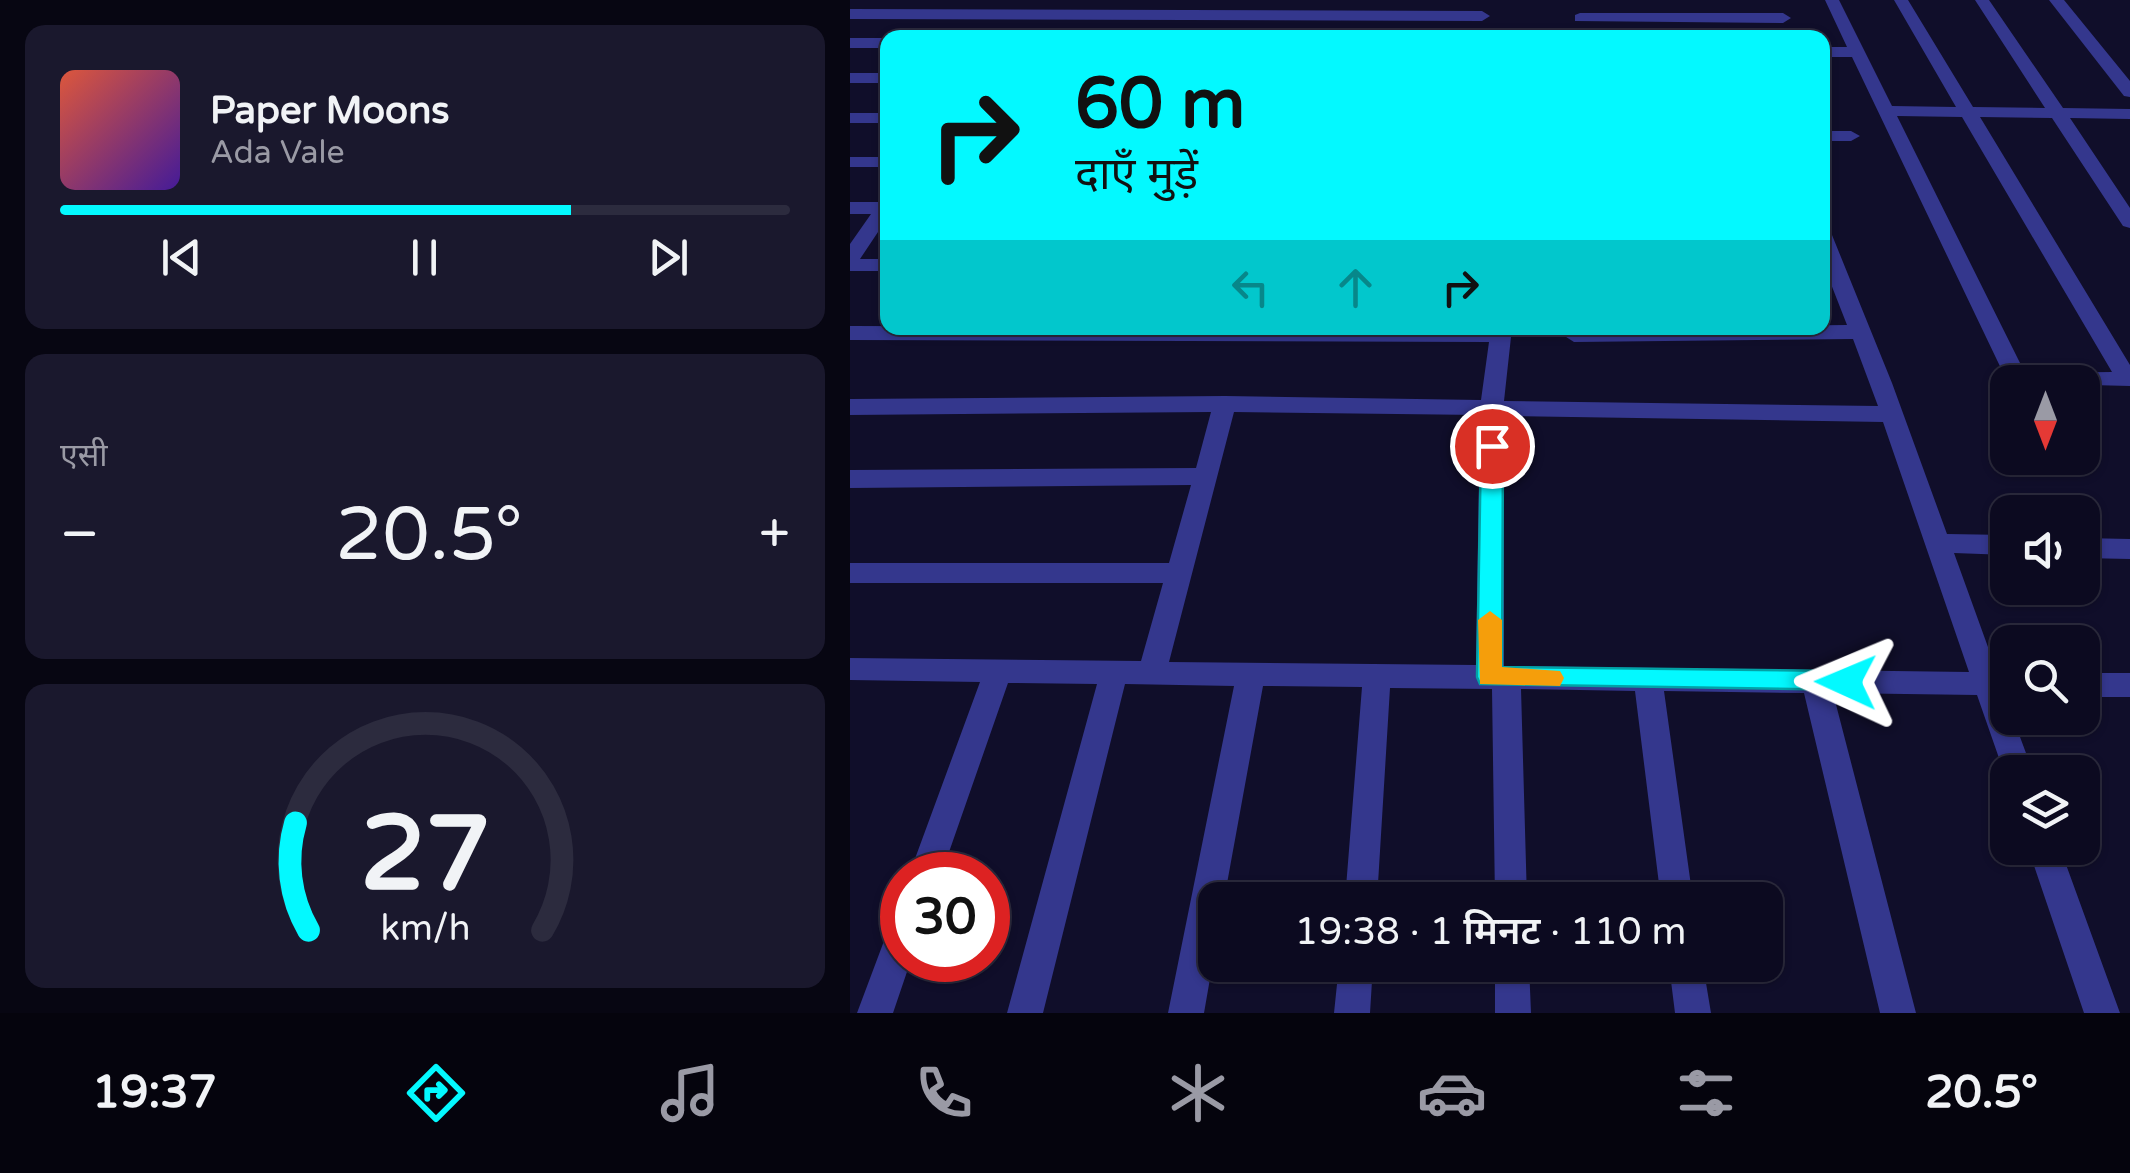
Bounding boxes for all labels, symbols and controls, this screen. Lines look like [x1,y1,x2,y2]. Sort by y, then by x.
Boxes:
text: 60 m [1075,63,1245,147]
icon: right [910,70,1040,200]
text: Paper Moons [210,88,450,134]
text: Ada Vale [210,134,345,172]
text: दाएँ मुड़ें [1075,148,1198,202]
icon: previous [154,230,209,285]
icon: pause [397,230,452,285]
icon: next [641,230,696,285]
icon: left [1223,260,1278,315]
icon: ahead [1328,260,1383,315]
icon: right [1433,260,1488,315]
north arrow [1990,365,2100,475]
map controls [1990,365,2100,865]
pin [1450,404,1535,489]
icon: arrive [1465,419,1520,474]
text: एसी [60,437,108,475]
text: 20.5° [335,490,523,580]
button: sound [1990,495,2100,605]
text: − [60,502,99,568]
text: + [759,502,790,568]
button: search [1990,625,2100,735]
position arrow [1794,630,1898,734]
button: layers [1990,755,2100,865]
text: 27 [360,793,490,918]
speed limit sign: 30 [880,852,1010,982]
text: km/h [380,907,470,950]
text: 19:38 · 1 मिनट · 110 m [1295,909,1686,955]
icon: directions [401,1058,471,1128]
icon: music [655,1058,725,1128]
icon: phone [909,1058,979,1128]
icon: climate [1163,1058,1233,1128]
icon: car [1417,1058,1487,1128]
icon: filters [1671,1058,1741,1128]
text: 19:37 [92,1066,217,1120]
text: 20.5° [1925,1066,2038,1120]

